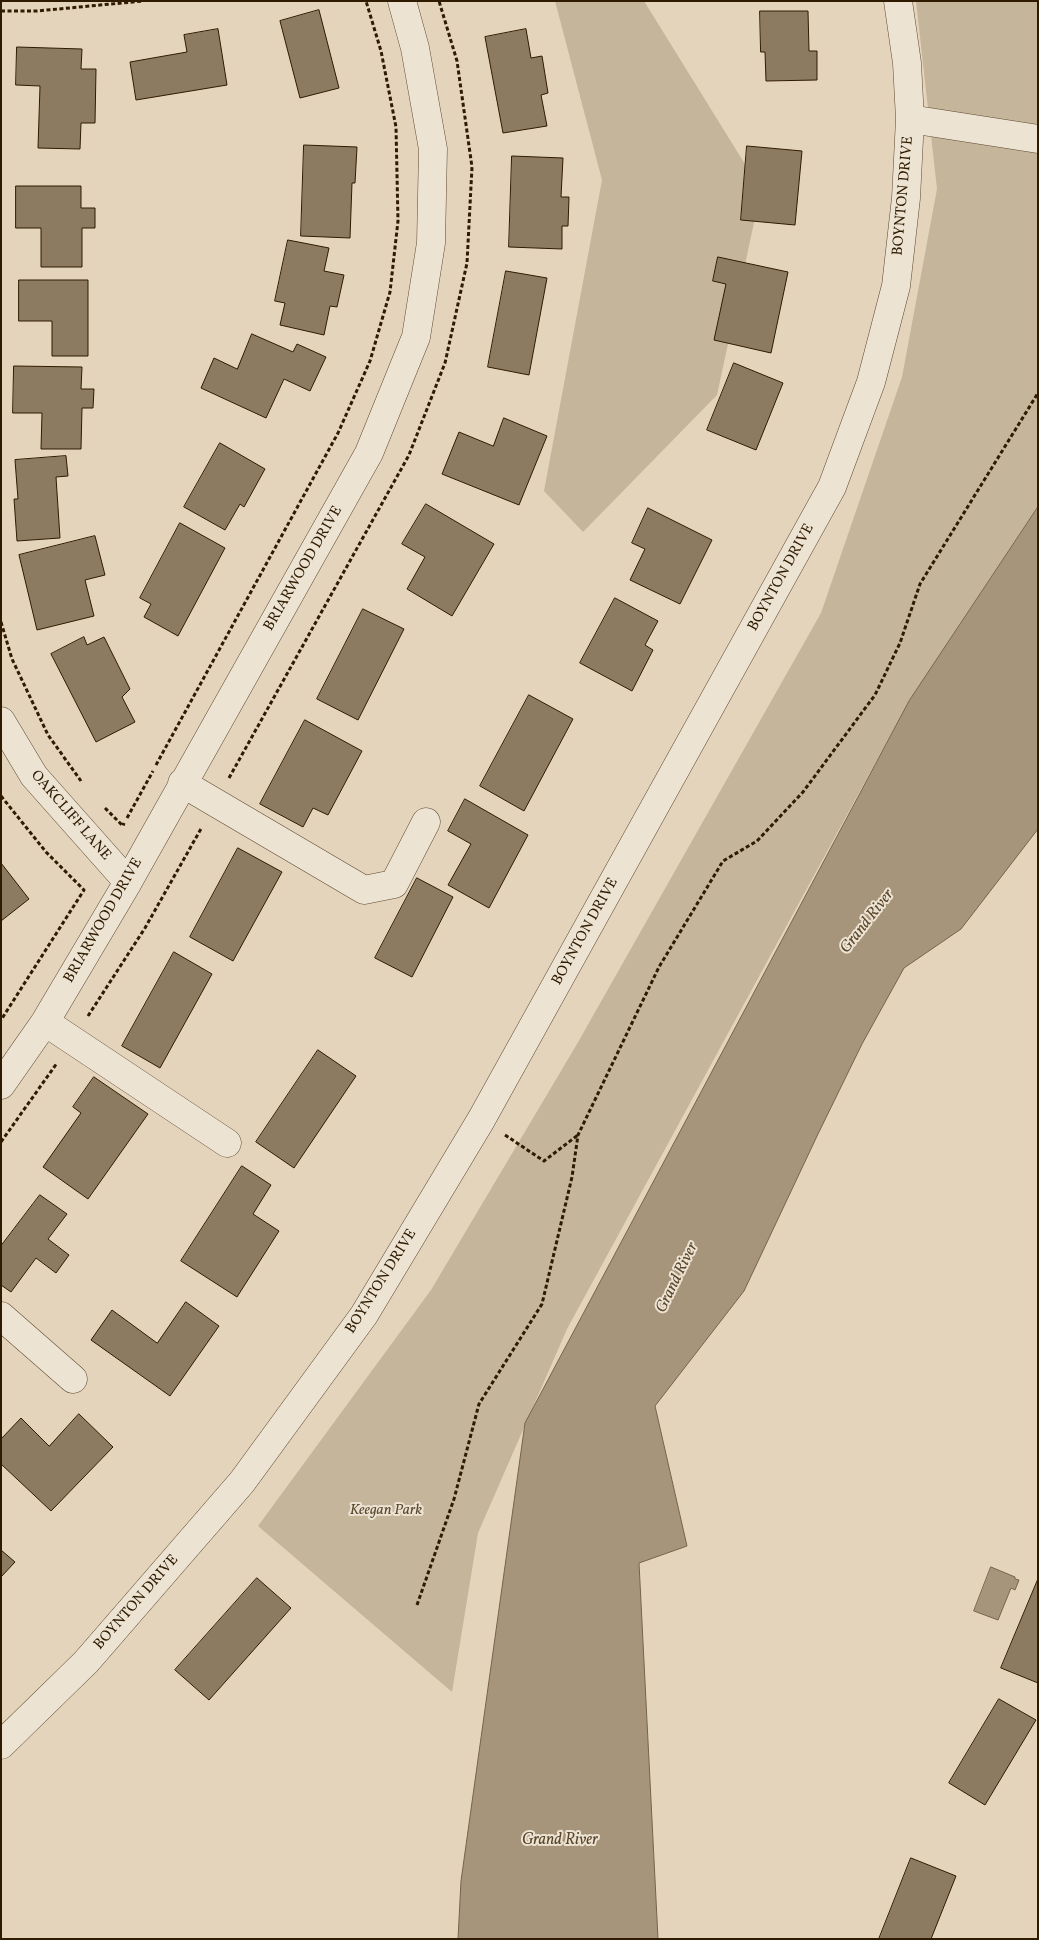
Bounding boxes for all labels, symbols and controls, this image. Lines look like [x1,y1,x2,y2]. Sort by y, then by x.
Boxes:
street label: BOYNTON DRIVE [890,135,918,257]
street label: BRIARWOOD DRIVE [261,503,347,635]
street label: BOYNTON DRIVE [745,521,819,635]
street label: OAKCLIFF LANE [26,767,114,865]
street label: BRIARWOOD DRIVE [61,855,147,987]
street label: BOYNTON DRIVE [549,875,623,989]
water label: Grand River [837,886,899,958]
street label: BOYNTON DRIVE [343,1226,421,1338]
water label: Grand River [653,1240,703,1316]
park label: Keegan Park [350,1502,422,1520]
street label: BOYNTON DRIVE [91,1552,183,1654]
water label: Grand River [522,1831,598,1851]

